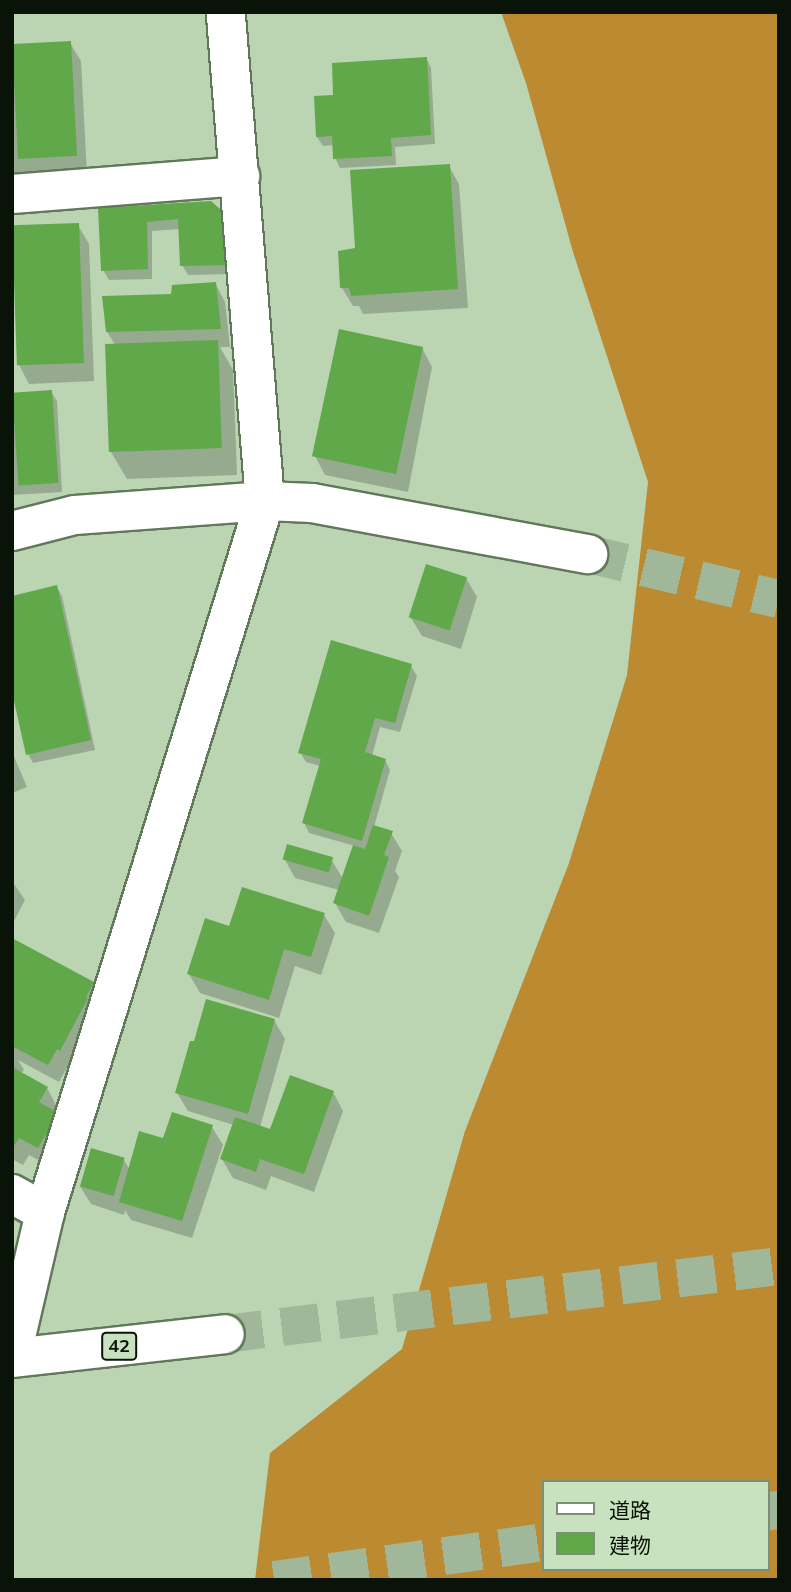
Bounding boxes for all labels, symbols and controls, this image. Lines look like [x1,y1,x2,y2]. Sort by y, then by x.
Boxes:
road number: 42 [100,1331,138,1360]
legend [542,1480,770,1571]
text: 道路 [609,1497,651,1523]
text: 建物 [609,1532,651,1558]

